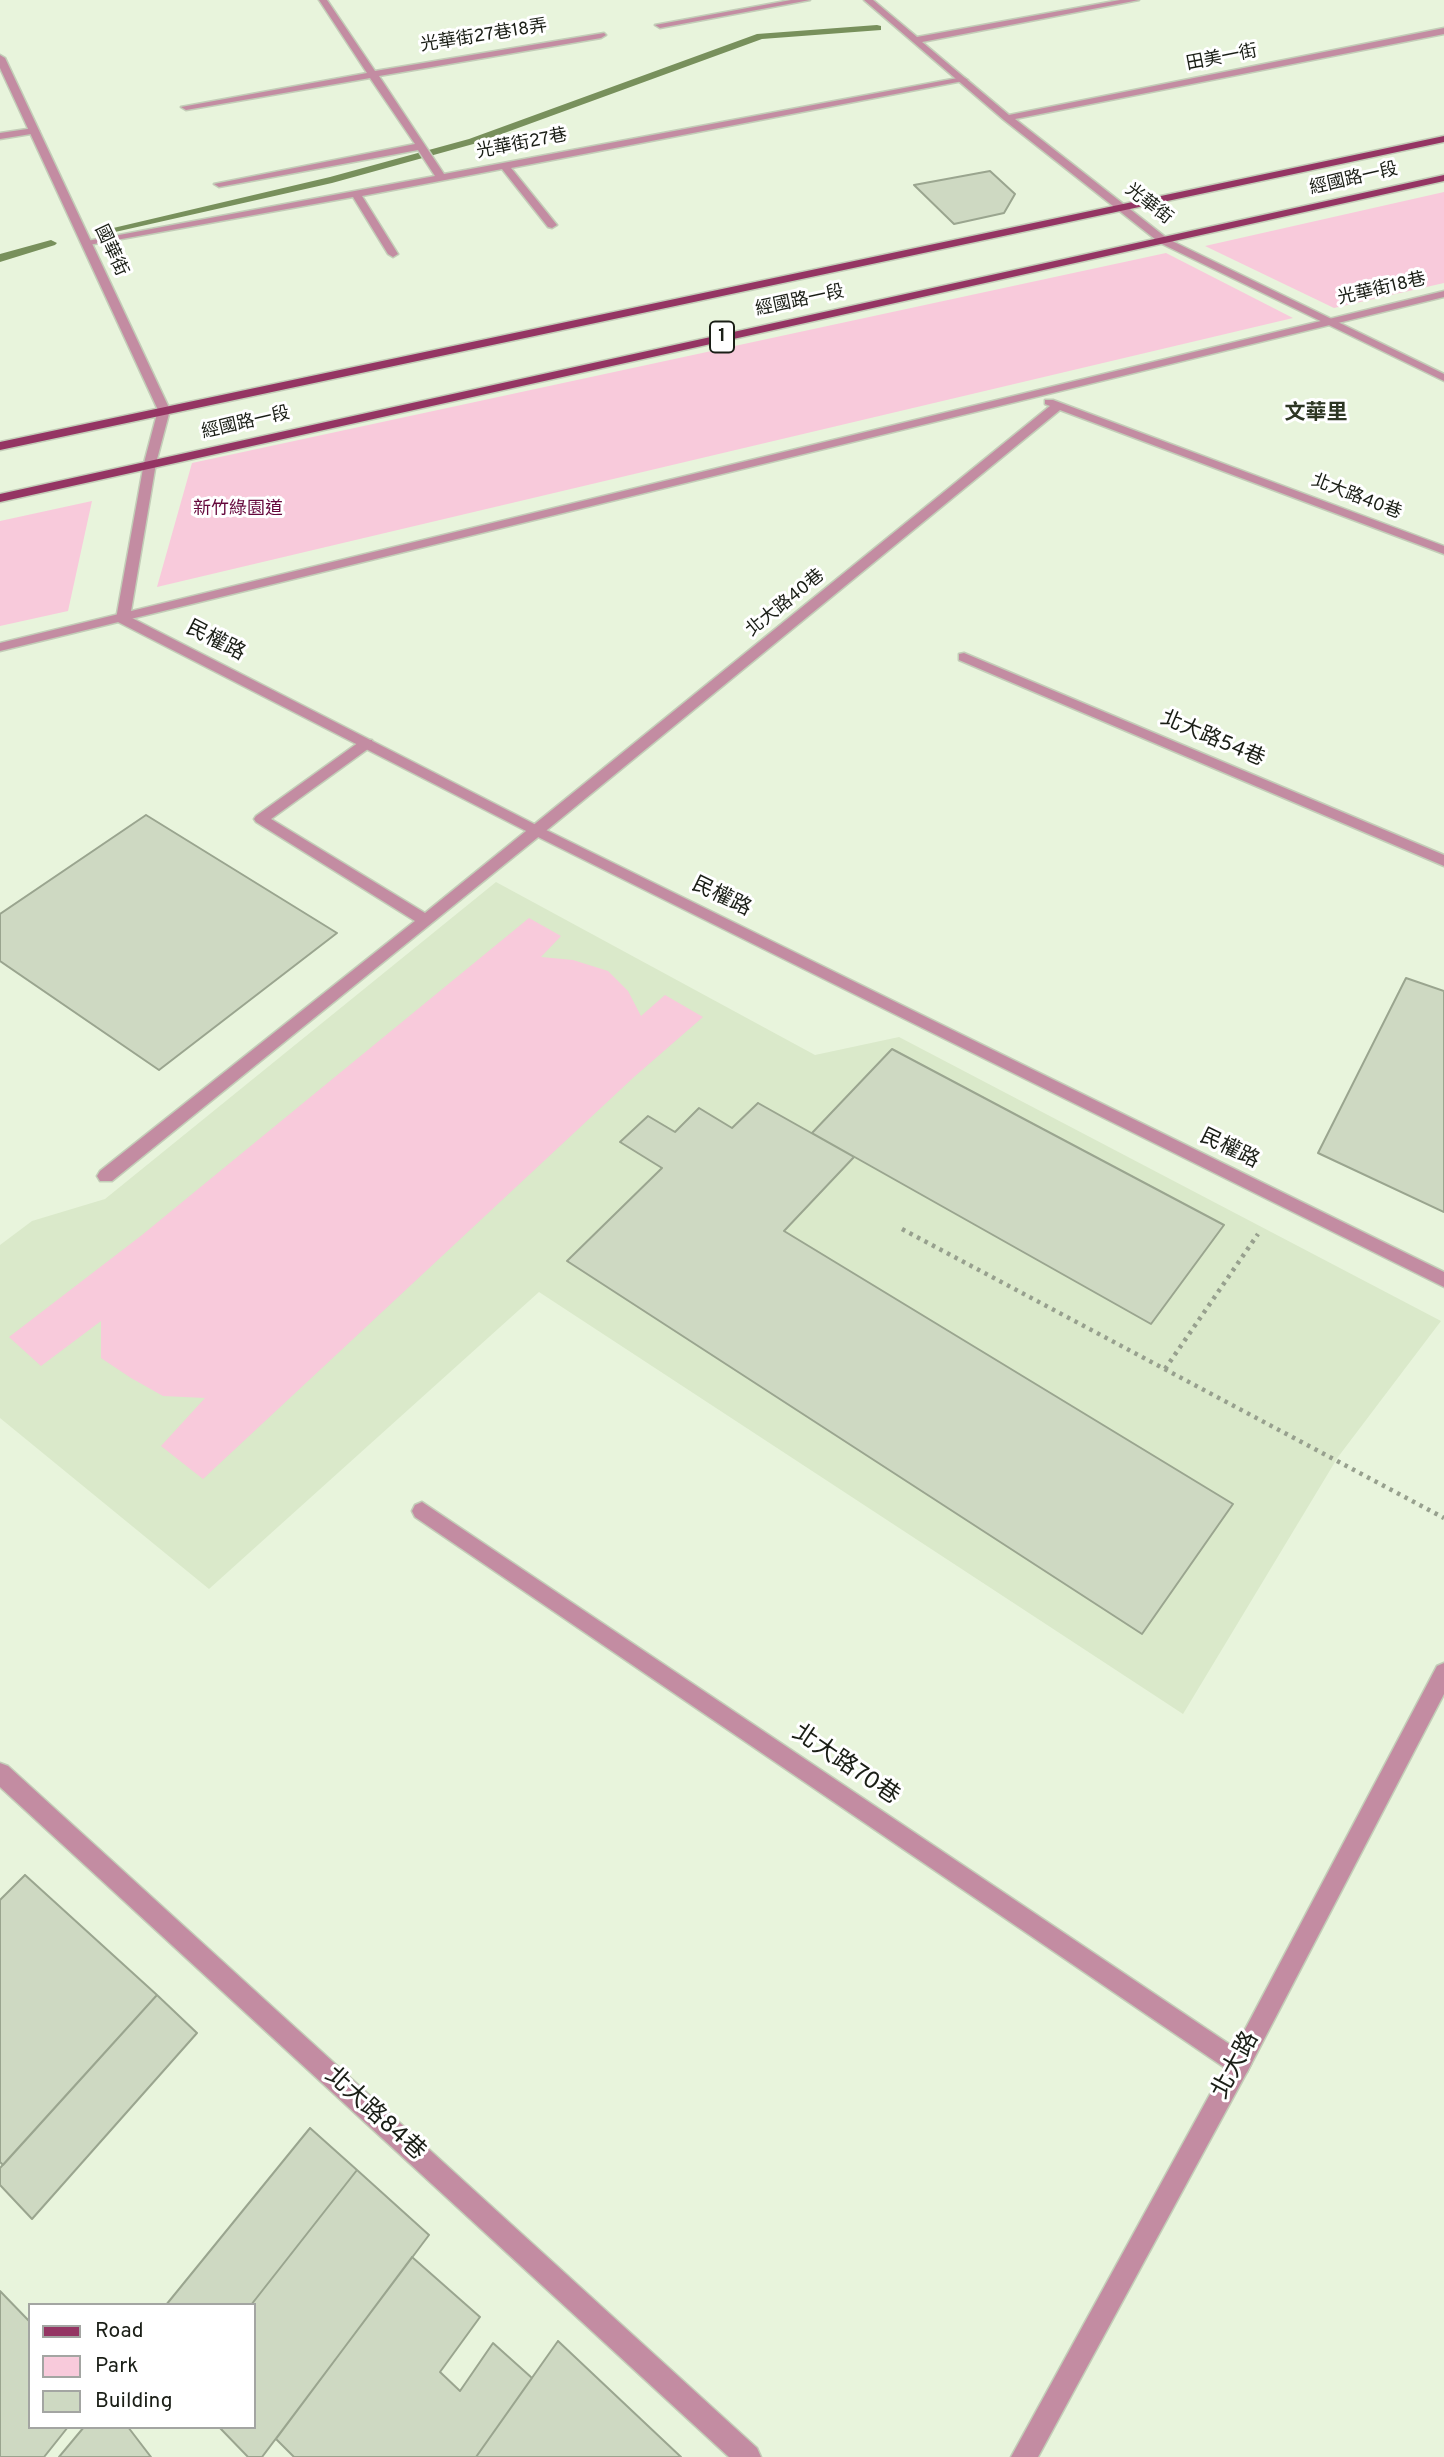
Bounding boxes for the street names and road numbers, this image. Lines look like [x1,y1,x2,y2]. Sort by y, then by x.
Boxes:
street label: 光華街27巷18弄 [419,16,549,58]
street label: 田美一街 [1185,42,1259,76]
street label: 光華街27巷 [475,126,569,164]
street label: 經國路一段 [1308,159,1400,201]
street label: 光華街 [1120,180,1176,230]
street label: 國華街 [89,222,131,280]
street label: 光華街18巷 [1336,269,1428,311]
street label: 經國路一段 [754,282,846,322]
road number: 1 [710,322,734,352]
street label: 經國路一段 [200,403,292,445]
street label: 北大路40巷 [1308,471,1404,525]
street label: 北大路40巷 [742,566,830,642]
street label: 民權路 [181,616,249,668]
street label: 北大路54巷 [1156,707,1268,773]
street label: 民權路 [687,873,755,923]
street label: 民權路 [1195,1125,1263,1175]
street label: 北大路70巷 [786,1720,904,1812]
street label: 北大路 [1207,2027,1267,2105]
street label: 北大路84巷 [318,2062,430,2168]

